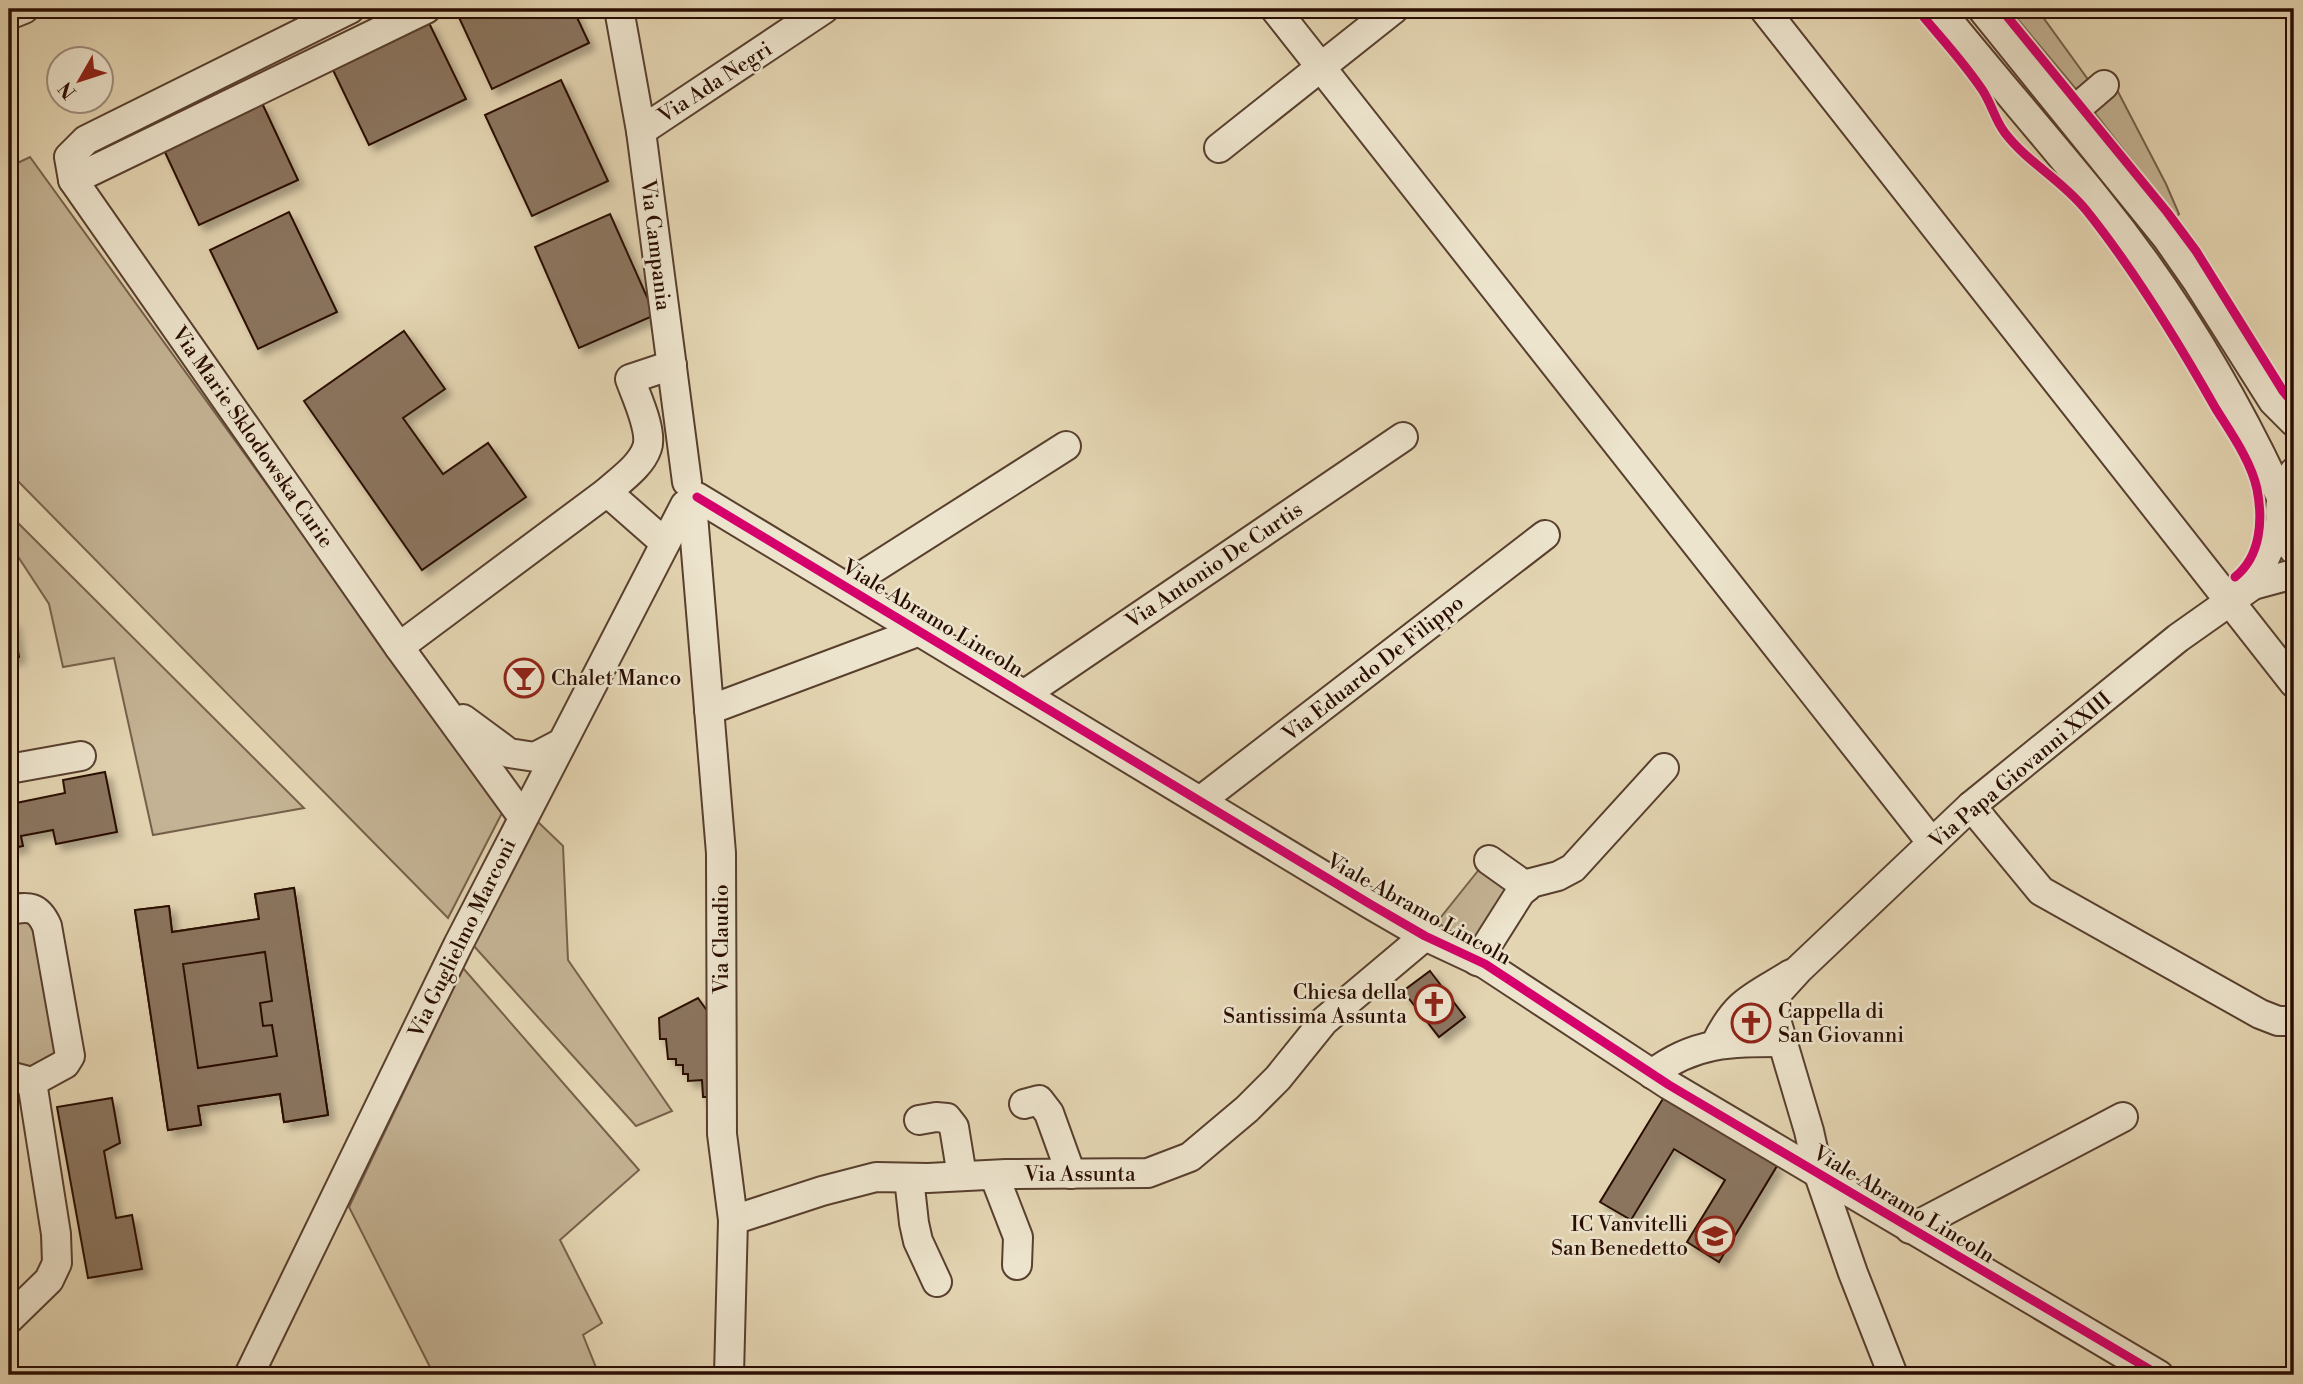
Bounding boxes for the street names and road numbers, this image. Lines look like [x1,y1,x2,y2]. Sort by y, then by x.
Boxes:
street label: Via Ada Negri [653,36,777,130]
street label: Via Campania [634,177,676,313]
street label: Via Marie Sklodowska Curie [165,321,339,553]
street label: Via Antonio De Curtis [1120,497,1308,635]
street label: Viale Abramo Lincoln [836,554,1028,684]
street label: Via Eduardo De Filippo [1277,590,1469,748]
street label: Via Papa Giovanni XXIII [1923,687,2117,855]
street label: Via Guglielmo Marconi [403,835,522,1043]
street label: Viale Abramo Lincoln [1321,848,1516,972]
street label: Via Claudio [709,884,735,995]
street label: Viale Abramo Lincoln [1807,1140,1999,1270]
street label: Via Assunta [1023,1162,1136,1188]

